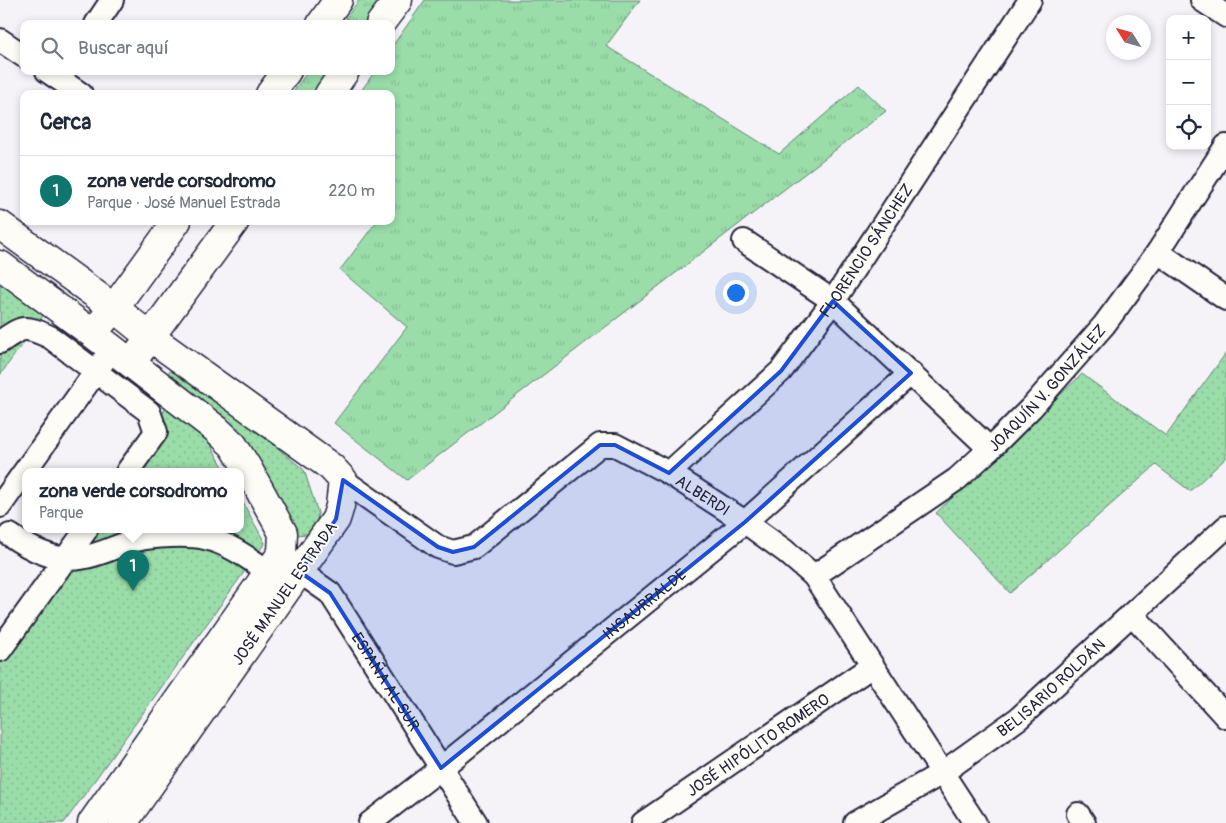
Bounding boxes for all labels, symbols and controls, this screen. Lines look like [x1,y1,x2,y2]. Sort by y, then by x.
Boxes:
north arrow [1106,15,1151,60]
map controls [1166,15,1211,150]
button: + [1166,15,1211,60]
search box [20,20,395,75]
icon: search [38,34,66,62]
text: Buscar aquí [78,36,169,60]
button: − [1166,60,1211,105]
button: locate [1166,105,1211,150]
text: Cerca [40,109,91,136]
text: zona verde corsodromo [87,169,276,193]
street label: FLORENCIO SÁNCHEZ [815,180,918,322]
text: 1 [53,181,59,201]
text: 220 m [329,181,375,201]
text: Parque · José Manuel Estrada [87,193,280,213]
your location [723,280,749,306]
street label: JOAQUÍN V. GONZÁLEZ [984,321,1111,456]
popup [22,468,244,533]
street label: ALBERDI [672,471,733,521]
text: zona verde corsodromo [39,479,227,503]
text: Parque [39,503,83,523]
street label: JOSÉ MANUEL ESTRADA [228,518,342,669]
pin: 1 [117,550,149,591]
street label: INSAURRALDE [599,565,691,644]
street label: ESPAÑA AL SUR [347,629,424,735]
street label: BELISARIO ROLDÁN [993,635,1110,742]
street label: JOSÉ HIPÓLITO ROMERO [683,689,833,801]

